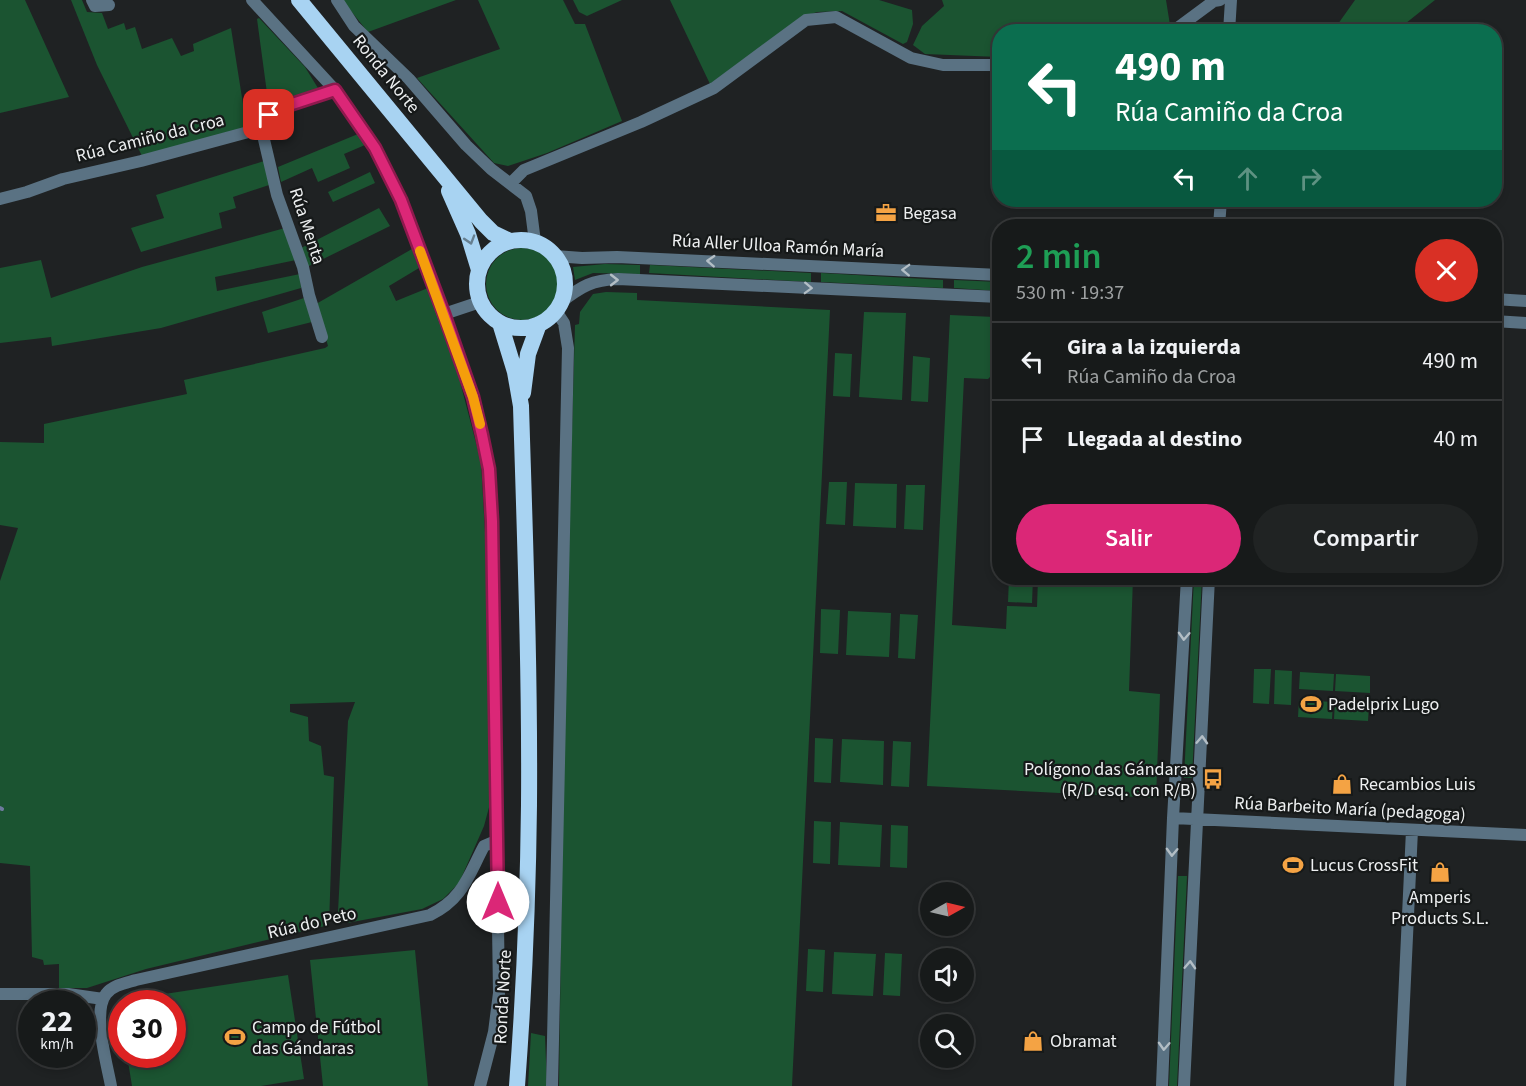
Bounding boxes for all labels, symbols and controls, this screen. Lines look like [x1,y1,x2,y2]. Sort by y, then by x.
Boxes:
street label: Ronda Norte [346,29,426,119]
text: 490 m [1115,37,1226,97]
icon: left [1016,48,1094,126]
pin [243,89,294,140]
text: Rúa Camiño da Croa [1115,93,1343,132]
icon: arrive [252,98,285,131]
street label: Rúa Camiño da Croa [73,107,227,169]
icon: left [1168,162,1201,195]
icon: ahead [1231,162,1264,195]
icon: right [1294,162,1327,195]
street label: Rúa Menta [283,184,331,268]
office icon: Begasa [874,201,898,225]
place label: Begasa [903,201,957,226]
street label: Rúa Aller Ulloa Ramón María [671,228,885,264]
text: 2 min [1016,231,1102,282]
one-way arrow [463,234,475,245]
button: close [1415,239,1478,302]
one-way arrow [707,255,716,268]
one-way arrow [902,264,911,277]
one-way arrow [609,274,618,286]
text: 530 m · 19:37 [1016,279,1124,307]
one-way arrow [804,282,813,295]
text: Gira a la izquierda [1067,331,1241,363]
icon: left [1016,345,1049,378]
text: 490 m [1423,345,1478,377]
text: Rúa Camiño da Croa [1067,363,1236,391]
icon: arrive [1016,423,1049,456]
text: Llegada al destino [1067,423,1242,455]
text: 40 m [1433,423,1478,455]
button: Salir [1016,504,1241,573]
button: Compartir [1253,504,1478,573]
one-way arrow [1178,631,1191,640]
sports icon: Padelprix Lugo [1299,692,1323,716]
place label: Padelprix Lugo [1328,692,1439,717]
one-way arrow [1195,735,1208,744]
place label: Polígono das Gándaras (R/D esq. con R/B) [1024,757,1196,803]
bus stop icon: Polígono das Gándaras (R/D esq. con R/B) [1201,767,1225,791]
shop icon: Recambios Luis [1330,772,1354,796]
place label: Recambios Luis [1359,772,1476,797]
street label: Rúa Barbeito María (pedagoga) [1234,790,1466,828]
one-way arrow [1166,847,1178,856]
sports icon: Lucus CrossFit [1281,853,1305,877]
place label: Lucus CrossFit [1310,853,1418,878]
shop icon: Amperis Products S.L. [1428,860,1452,884]
position arrow [466,870,530,934]
north arrow [920,882,974,936]
map controls [920,882,974,1068]
place label: Amperis Products S.L. [1391,885,1489,931]
street label: Rúa do Peto [265,901,359,945]
button: sound [920,948,974,1002]
street label: Ronda Norte [488,949,518,1045]
one-way arrow [1184,960,1197,969]
speed limit sign: 30 [108,990,186,1068]
text: 22 [41,1000,73,1043]
button: search [920,1014,974,1068]
place label: Campo de Fútbol das Gándaras [252,1015,381,1061]
sports icon: Campo de Fútbol das Gándaras [223,1025,247,1049]
shop icon: Obramat [1021,1029,1045,1053]
place label: Obramat [1050,1029,1117,1054]
text: km/h [40,1034,74,1055]
one-way arrow [1158,1042,1171,1051]

